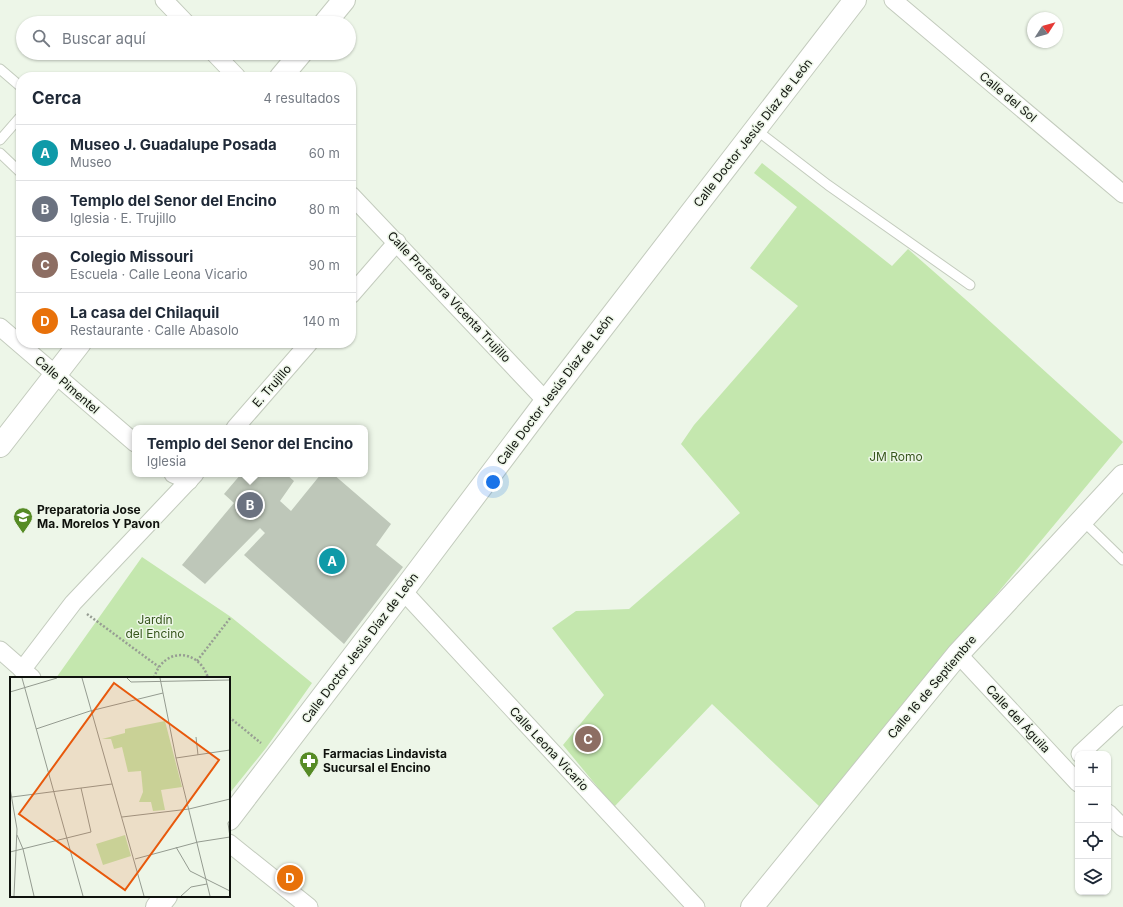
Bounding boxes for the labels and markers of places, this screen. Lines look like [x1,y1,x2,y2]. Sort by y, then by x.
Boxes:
pin: B [237,490,263,520]
place label: Preparatoria Jose Ma. Morelos Y Pavon [37,502,160,531]
school or university icon: Preparatoria Jose Ma. Morelos Y Pavon [12,506,34,534]
pin: A [319,546,345,576]
pin: C [575,724,601,754]
place label: Farmacias Lindavista Sucursal el Encino [323,746,447,775]
pharmacy icon: Farmacias Lindavista Sucursal el Encino [298,750,320,778]
pin: D [277,863,303,893]

